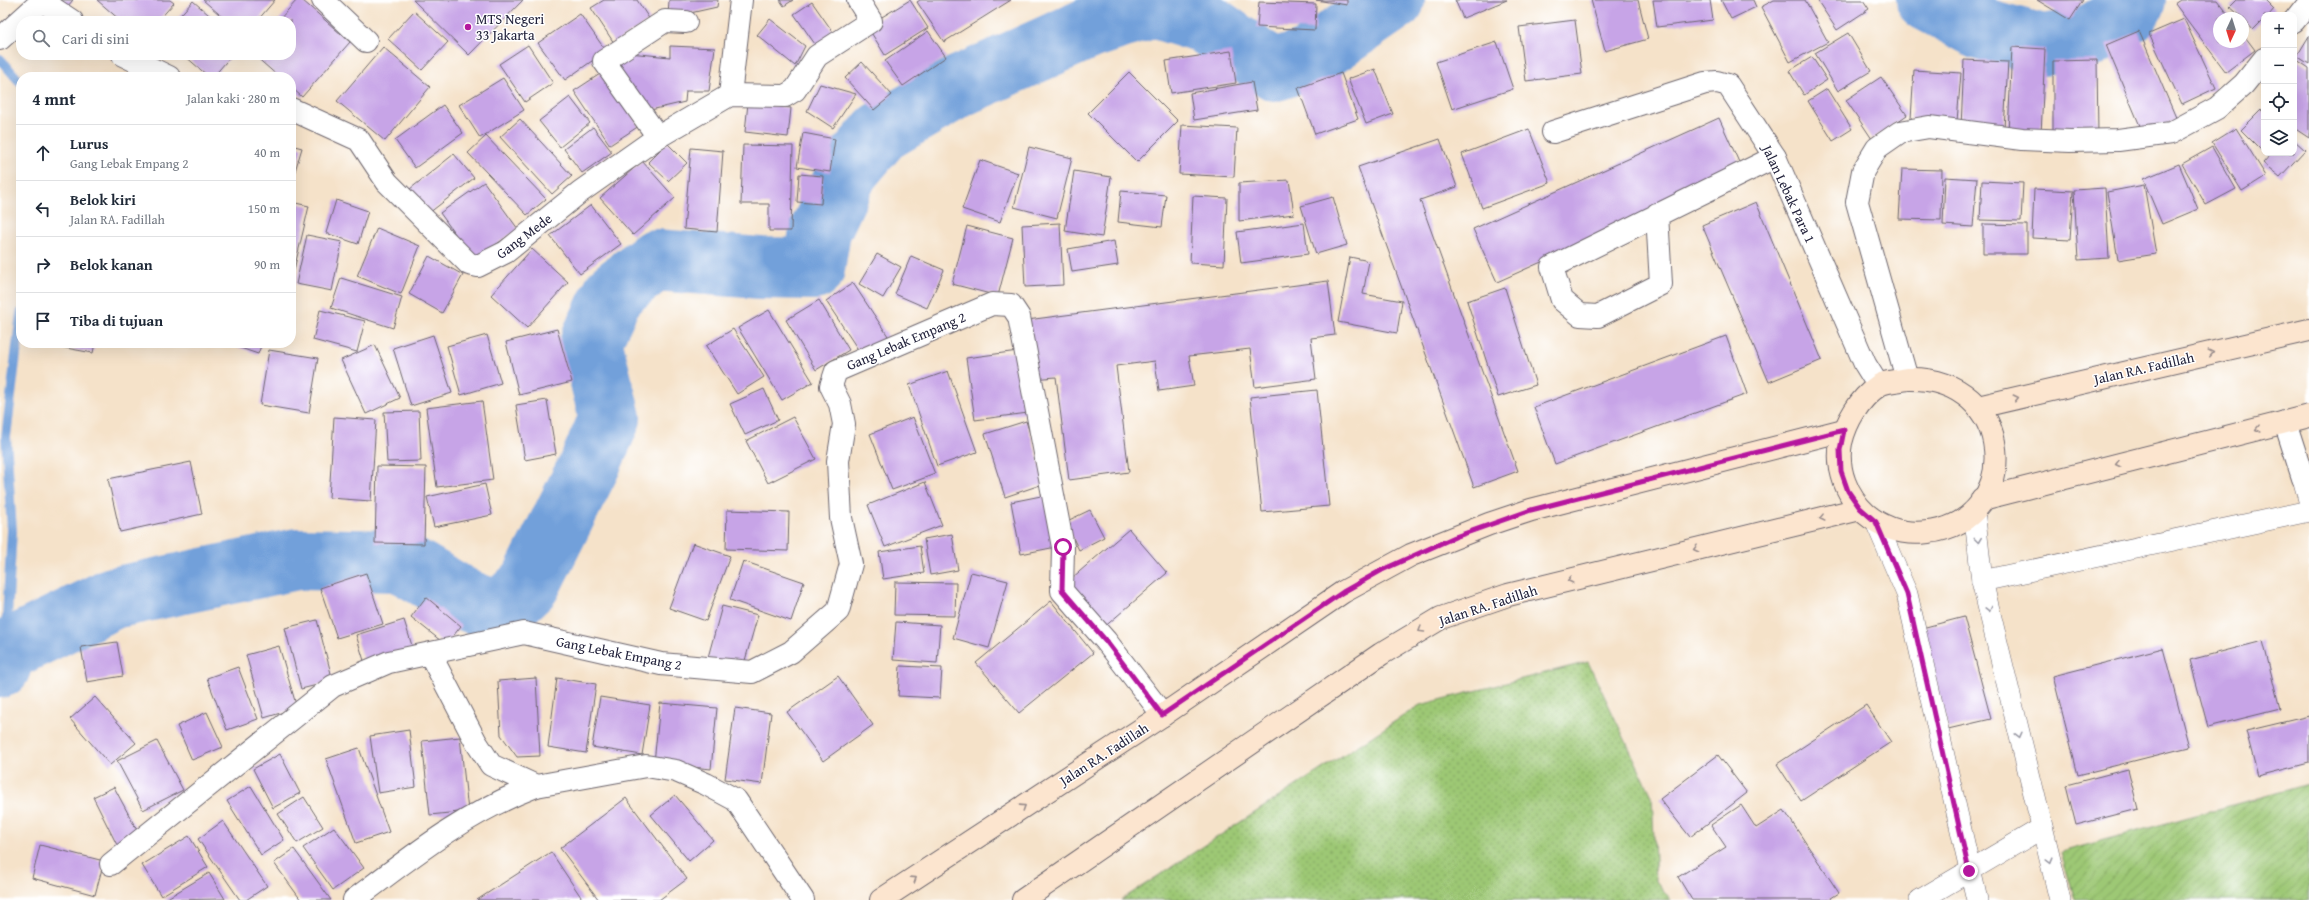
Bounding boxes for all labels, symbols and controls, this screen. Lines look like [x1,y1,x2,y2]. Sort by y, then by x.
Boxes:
place label: MTS Negeri 33 Jakarta [476,9,544,45]
north arrow [2213,12,2249,48]
map controls [2261,12,2297,156]
button: + [2261,12,2297,48]
search box [16,16,296,60]
marker: MTS Negeri 33 Jakarta [463,22,473,32]
icon: search [30,27,52,49]
text: Cari di sini [62,28,129,49]
button: − [2261,48,2297,84]
button: locate [2261,84,2297,120]
text: 4 mnt [32,86,76,111]
text: Jalan kaki · 280 m [187,89,280,108]
button: layers [2261,120,2297,156]
text: Lurus [70,133,108,154]
street label: Jalan Lebak Para 1 [1757,140,1821,246]
icon: ahead [32,142,54,164]
text: 40 m [254,143,280,162]
text: Gang Lebak Empang 2 [70,154,188,173]
text: Belok kiri [70,189,136,210]
icon: left [32,198,54,220]
text: 150 m [248,199,280,218]
street label: Gang Mede [492,208,556,264]
text: Jalan RA. Fadillah [70,210,165,229]
icon: right [32,254,54,276]
text: Belok kanan [70,254,153,275]
text: 90 m [254,255,280,274]
street label: Gang Lebak Empang 2 [843,307,969,375]
icon: arrive [32,310,54,332]
text: Tiba di tujuan [70,310,163,331]
street label: Jalan RA. Fadillah [2090,347,2196,390]
one-way arrow [2208,349,2214,357]
one-way arrow [2012,394,2019,403]
one-way arrow [2254,424,2261,432]
one-way arrow [2115,460,2122,468]
one-way arrow [1819,513,1826,522]
one-way arrow [1973,537,1982,543]
route start [1054,538,1072,556]
one-way arrow [1693,544,1700,553]
one-way arrow [1567,575,1574,584]
street label: Jalan RA. Fadillah [1434,580,1540,631]
one-way arrow [1984,605,1992,612]
one-way arrow [1418,625,1425,632]
street label: Gang Lebak Empang 2 [554,631,684,675]
street label: Jalan RA. Fadillah [1054,718,1152,791]
one-way arrow [2015,732,2023,738]
one-way arrow [1018,805,1025,812]
one-way arrow [2046,858,2054,865]
route end [1960,862,1978,880]
one-way arrow [910,876,917,884]

